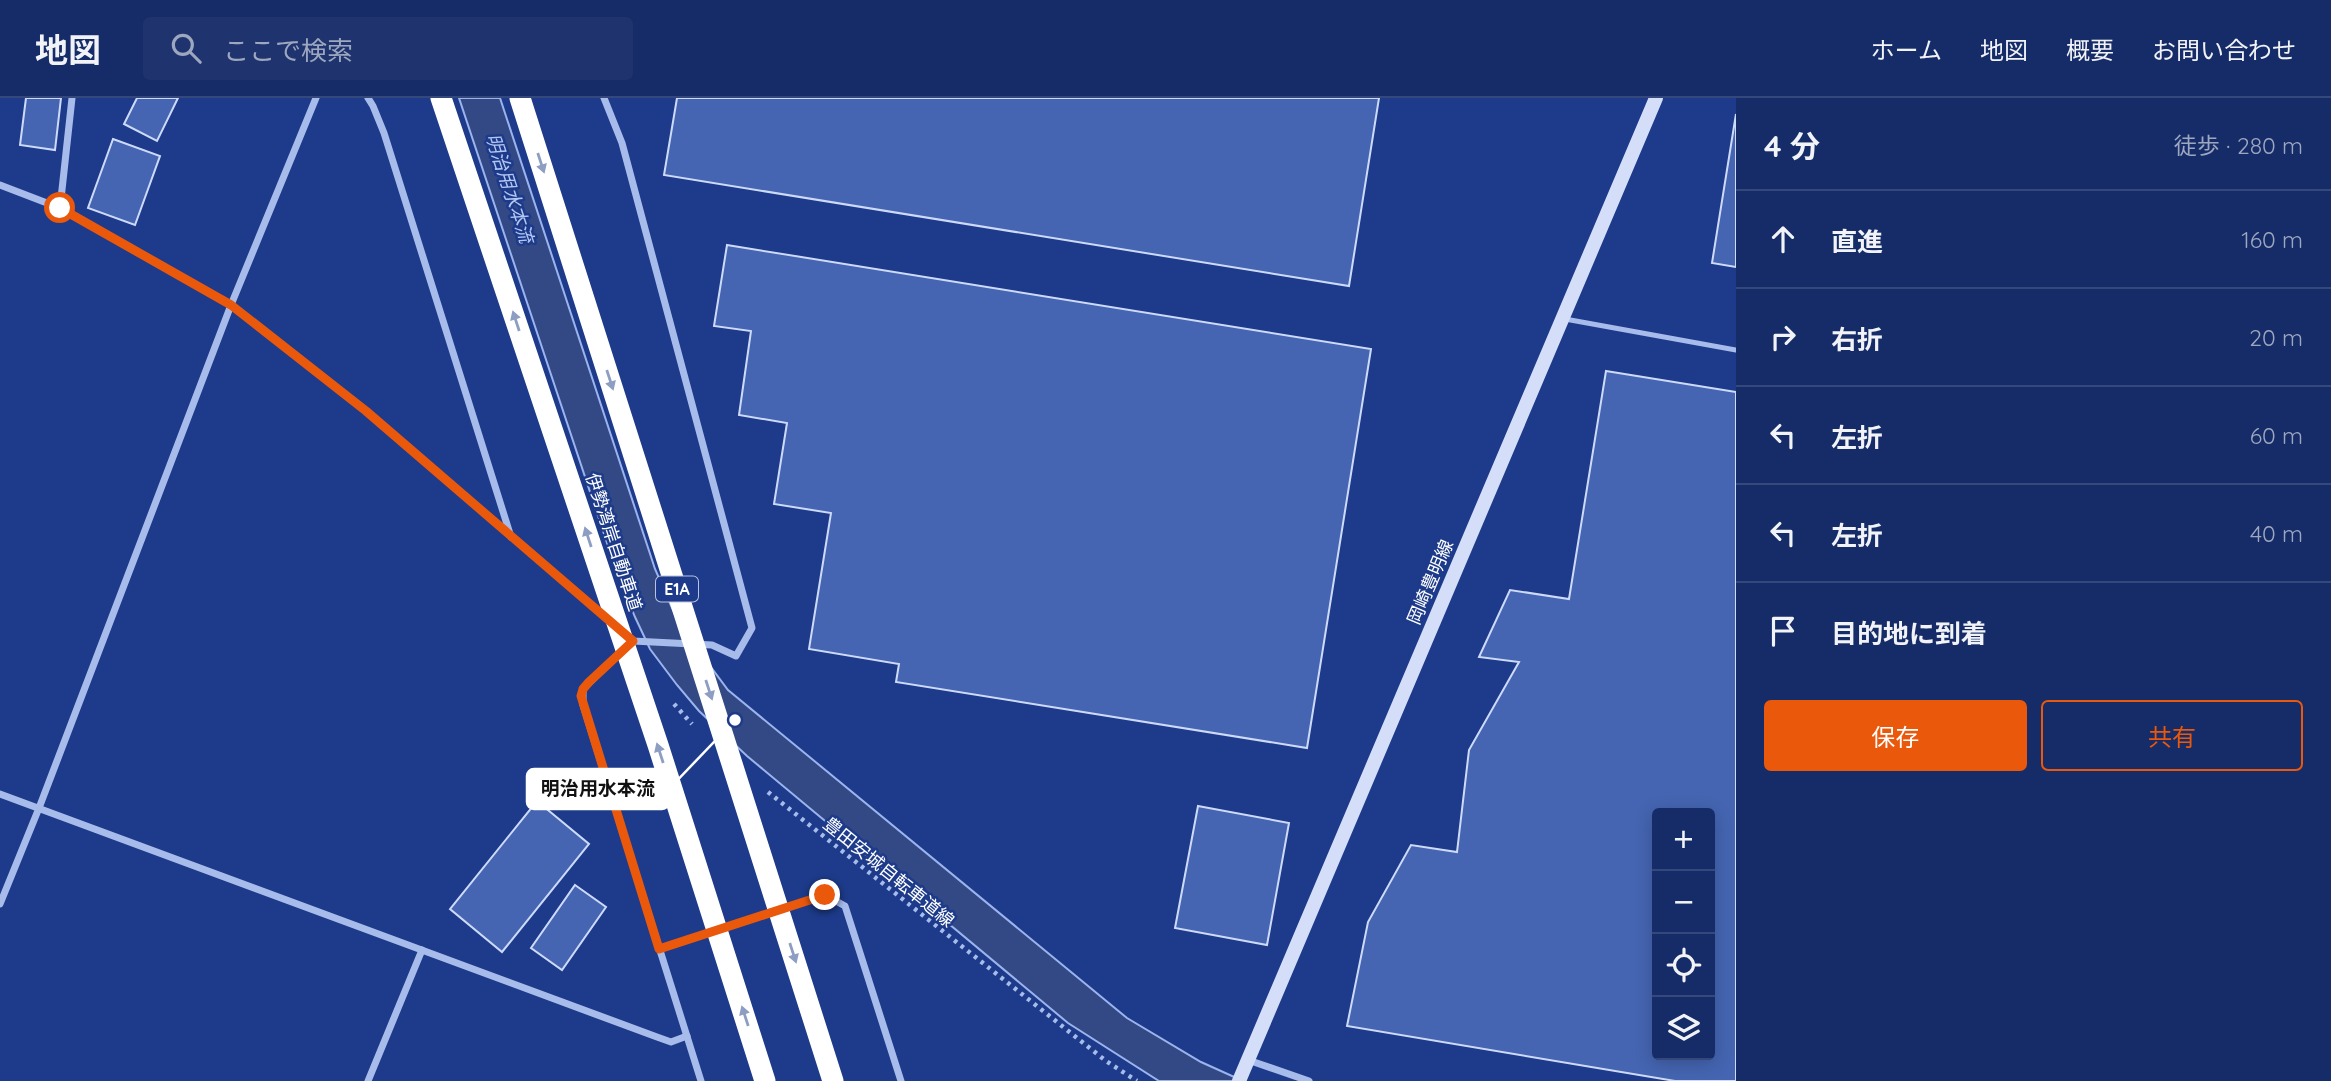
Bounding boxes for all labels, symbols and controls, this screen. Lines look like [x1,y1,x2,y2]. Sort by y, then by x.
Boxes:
search box [143,17,633,80]
text: 地図 [35,29,101,70]
icon: search [167,29,205,67]
text: ここで検索 [223,34,353,67]
text: ホーム [1871,35,1942,65]
text: 地図 [1980,35,2028,65]
text: 概要 [2066,35,2114,65]
text: お問い合わせ [2152,35,2296,65]
text: 4 分 [1764,127,1820,165]
water label: 明治用水本流 [481,130,540,249]
text: 徒歩 · 280 m [2174,131,2303,160]
one-way arrow [536,153,546,174]
route start [44,192,75,223]
icon: ahead [1764,220,1802,258]
text: 直進 [1831,225,1883,258]
text: 160 m [2241,225,2303,254]
one-way arrow [510,310,521,331]
icon: right [1764,318,1802,356]
text: 右折 [1831,323,1883,356]
text: 20 m [2249,323,2303,352]
one-way arrow [605,369,616,390]
icon: left [1764,416,1802,454]
text: 左折 [1831,421,1883,454]
text: 60 m [2250,421,2303,450]
street label: 伊勢湾岸自動車道 [581,470,647,614]
icon: left [1764,514,1802,552]
text: 左折 [1831,519,1883,552]
text: 40 m [2250,519,2303,548]
one-way arrow [582,526,593,547]
street label: 岡崎豊明線 [1402,536,1458,628]
road number: E1A [656,576,698,602]
icon: arrive [1764,612,1802,650]
text: 目的地に到着 [1831,617,1987,650]
one-way arrow [704,679,715,700]
button: 保存 [1764,700,2027,771]
button: 共有 [2041,700,2303,771]
one-way arrow [654,742,665,763]
callout: 明治用水本流 [527,769,669,809]
text: 明治用水本流 [541,776,655,800]
map controls [1652,808,1715,1060]
button: + [1652,808,1715,871]
street label: 豊田安城自転車道線 [819,812,959,932]
button: − [1652,871,1715,934]
route end [809,879,840,910]
button: locate [1652,934,1715,997]
one-way arrow [788,943,799,964]
button: layers [1652,997,1715,1060]
one-way arrow [739,1005,749,1026]

